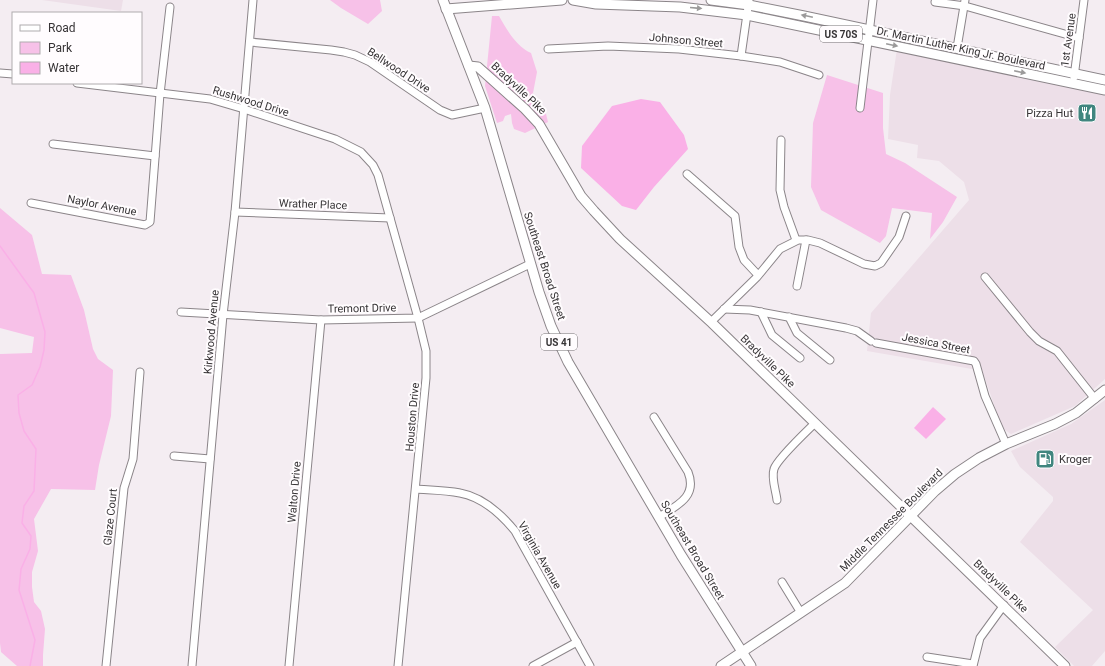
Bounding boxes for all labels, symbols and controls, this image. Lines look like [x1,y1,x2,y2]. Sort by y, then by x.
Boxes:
one-way arrow [690,5,702,12]
legend [12,12,142,84]
street label: 1st Avenue [1058,12,1079,68]
one-way arrow [801,13,813,19]
text: Road [48,21,76,35]
street label: Dr. Martin Luther King Jr. Boulevard [875,24,1047,73]
road number: US 70S [820,26,862,42]
street label: Johnson Street [648,31,724,50]
text: Park [48,41,73,55]
one-way arrow [886,43,899,49]
street label: Bellwood Drive [365,45,433,96]
street label: Bradyville Pike [488,60,549,117]
text: Water [48,61,79,75]
one-way arrow [1013,70,1026,76]
street label: Rushwood Drive [211,84,291,119]
restaurant icon: Pizza Hut [1076,102,1098,124]
place label: Pizza Hut [1026,107,1073,120]
street label: Naylor Avenue [66,192,138,219]
street label: Wrather Place [279,197,347,212]
street label: Southeast Broad Street [521,210,568,322]
street label: Kirkwood Avenue [201,289,222,375]
street label: Tremont Drive [328,301,397,316]
street label: Jessica Street [901,330,972,357]
street label: Bradyville Pike [738,332,798,391]
road number: US 41 [541,334,577,350]
street label: Houston Drive [403,382,422,452]
fuel station icon: Kroger [1034,448,1056,470]
place label: Kroger [1059,453,1092,466]
street label: Walton Drive [285,461,304,523]
street label: Middle Tennessee Boulevard [837,466,945,574]
street label: Glaze Court [101,488,120,546]
street label: Southeast Broad Street [658,498,727,602]
street label: Virginia Avenue [515,519,564,591]
street label: Bradyville Pike [971,557,1031,616]

